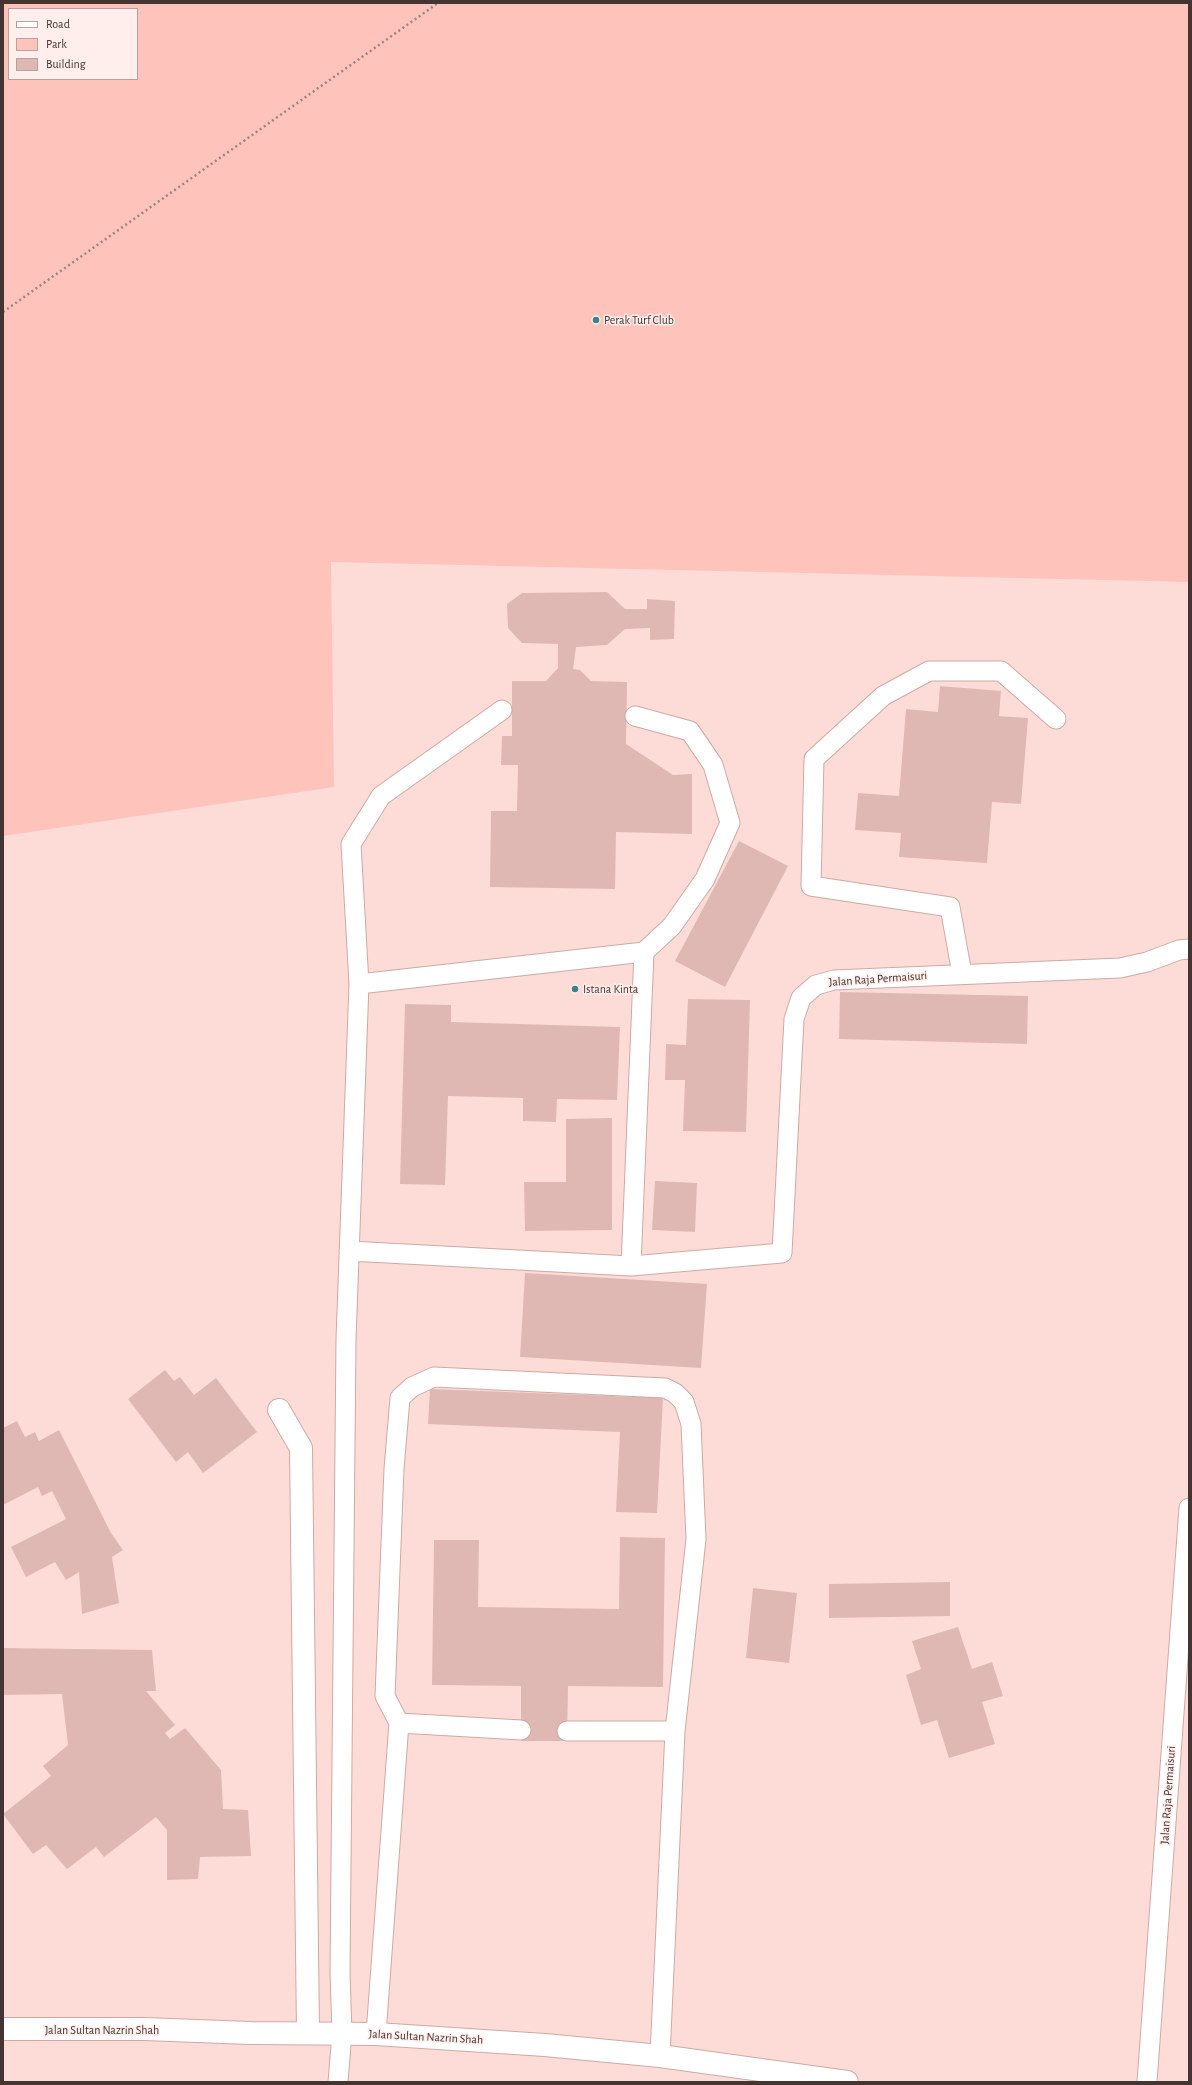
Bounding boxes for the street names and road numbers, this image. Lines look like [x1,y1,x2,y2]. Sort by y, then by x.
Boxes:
street label: Jalan Raja Permaisuri [828,968,928,990]
street label: Jalan Raja Permaisuri [1157,1745,1179,1845]
street label: Jalan Sultan Nazrin Shah [45,2023,159,2037]
street label: Jalan Sultan Nazrin Shah [368,2027,484,2047]

